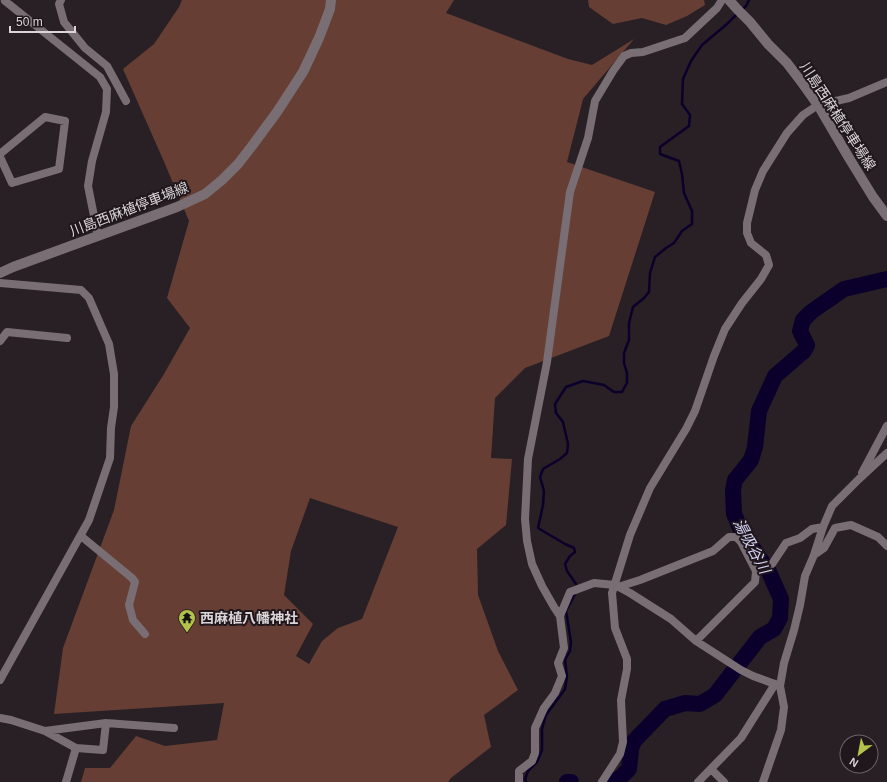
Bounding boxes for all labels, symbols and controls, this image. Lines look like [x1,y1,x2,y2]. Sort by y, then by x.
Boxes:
scale bar [10,8,75,34]
text: 50 m [16,15,43,29]
street label: 川島西麻植停車場線 [797,59,879,173]
street label: 川島西麻植停車場線 [67,179,191,239]
water label: 湯吸谷川 [730,516,775,578]
temple icon: 西麻植八幡神社 [177,608,197,633]
place label: 西麻植八幡神社 [200,610,298,626]
north arrow [839,734,879,774]
text: N [847,755,860,770]

